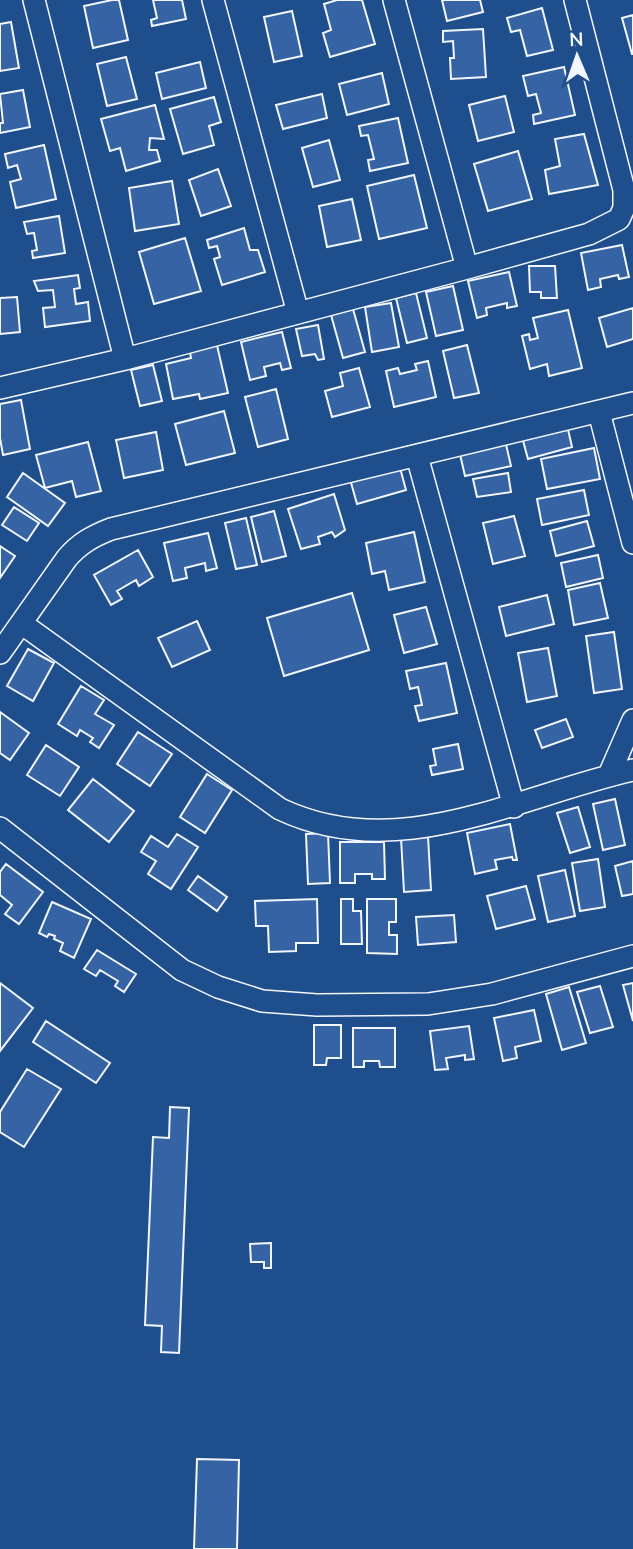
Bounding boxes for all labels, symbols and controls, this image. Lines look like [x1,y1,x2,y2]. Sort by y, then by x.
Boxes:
north arrow [542,21,612,91]
text: N [569,27,584,53]

